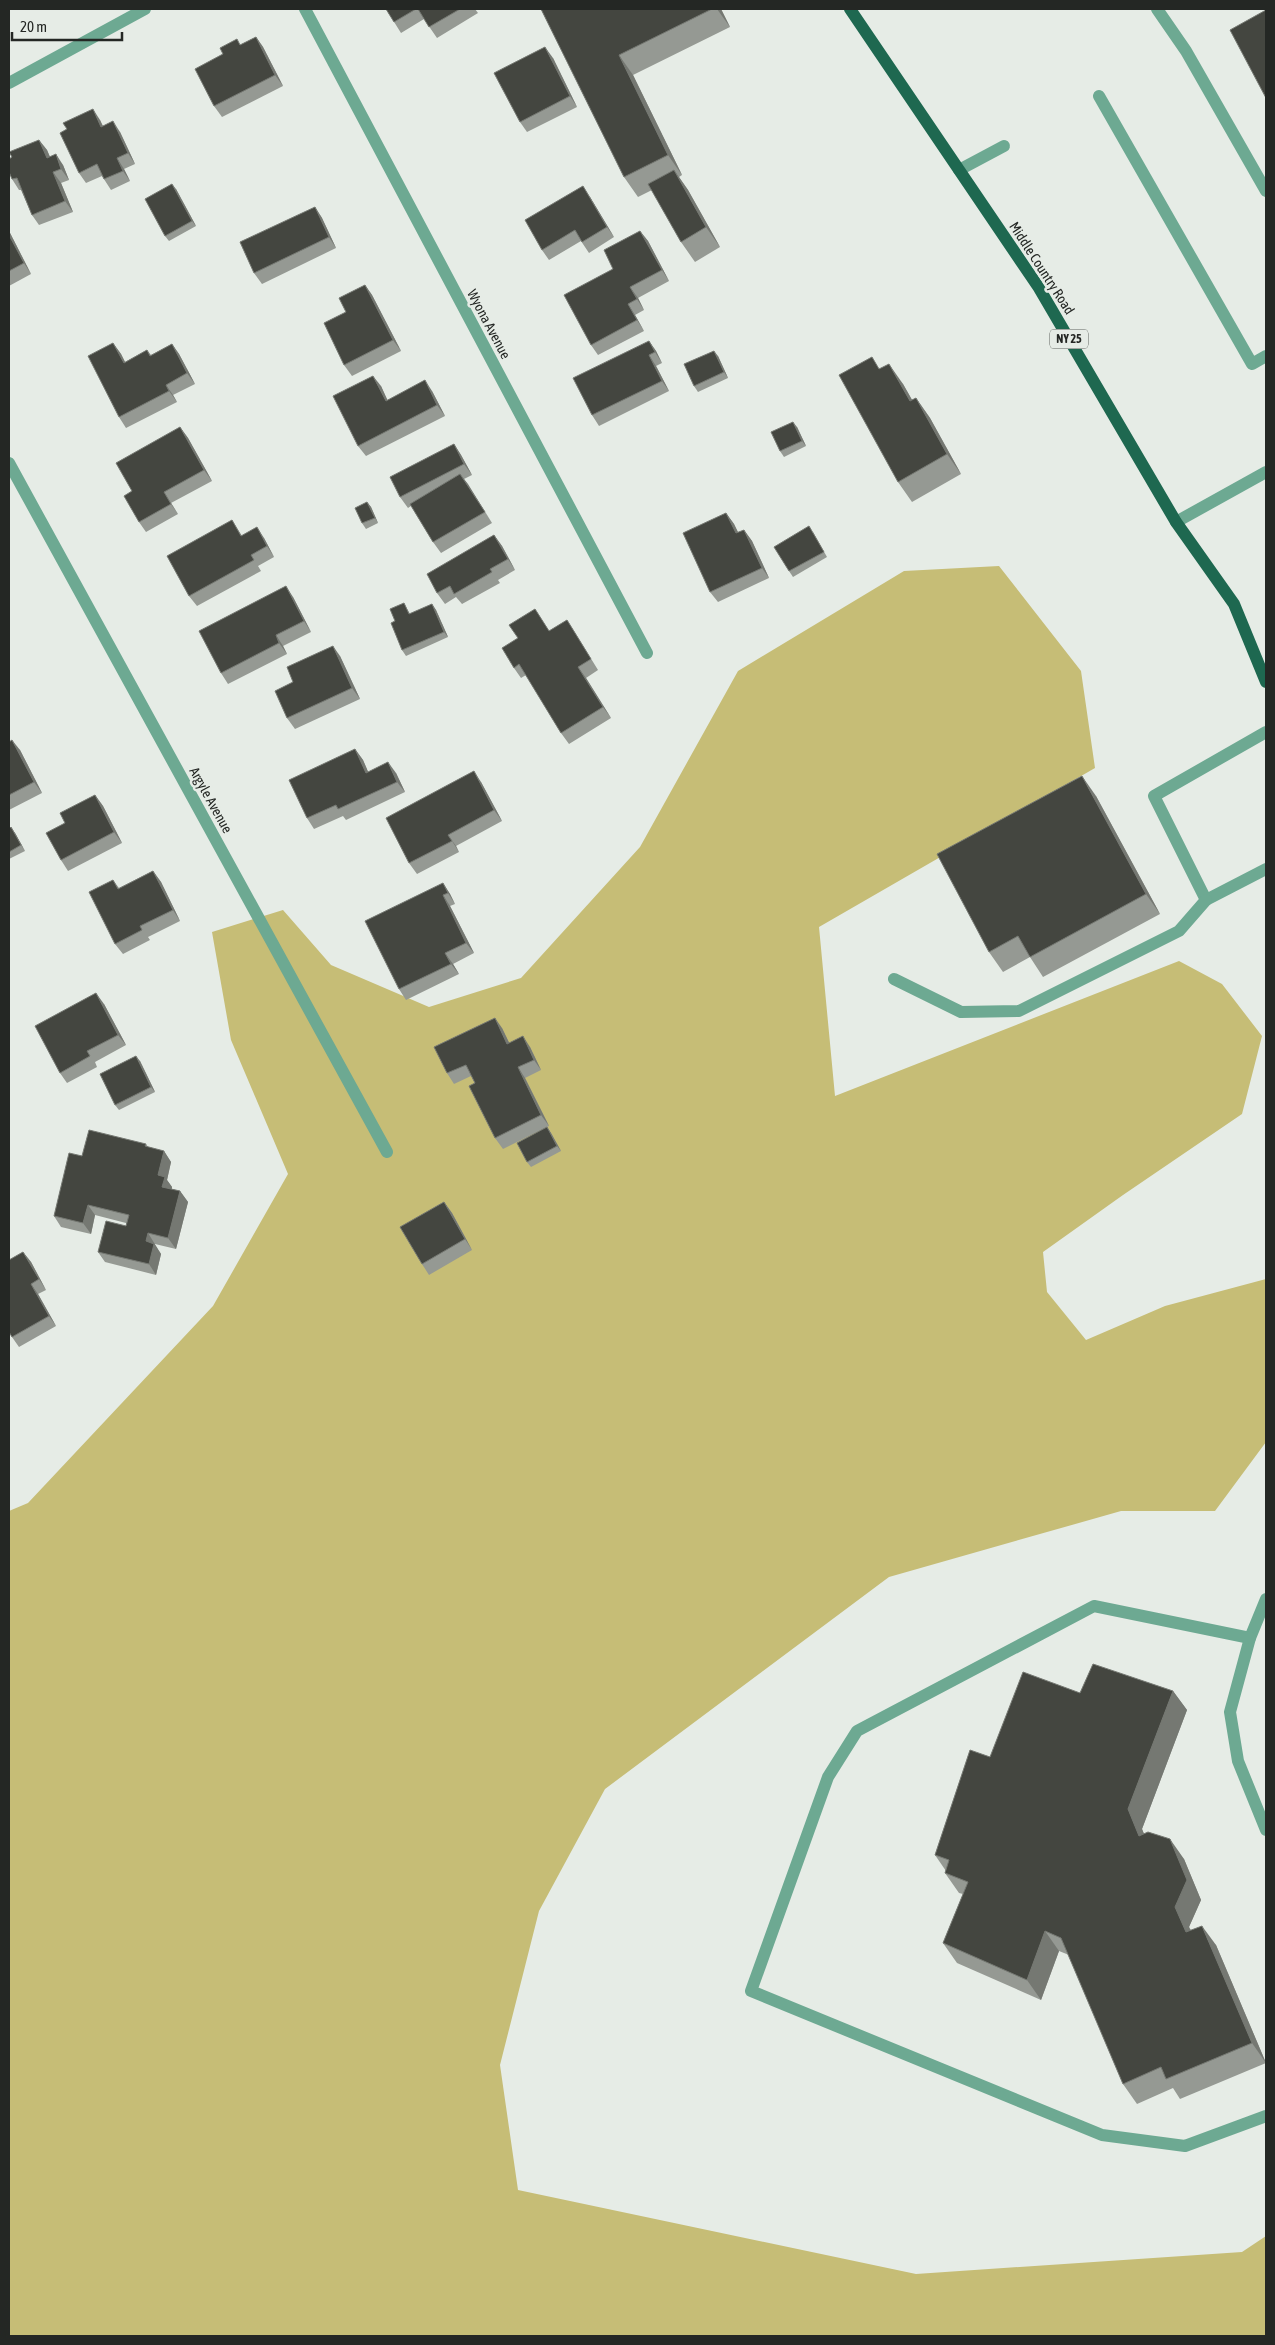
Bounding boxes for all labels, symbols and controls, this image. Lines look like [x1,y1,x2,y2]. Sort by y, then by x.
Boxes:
scale bar [12,10,122,42]
text: 20 m [20,18,47,35]
street label: Middle Country Road [1006,219,1078,317]
street label: Wyona Avenue [464,287,514,361]
road number: NY 25 [1050,329,1088,348]
street label: Argyle Avenue [186,764,236,836]

